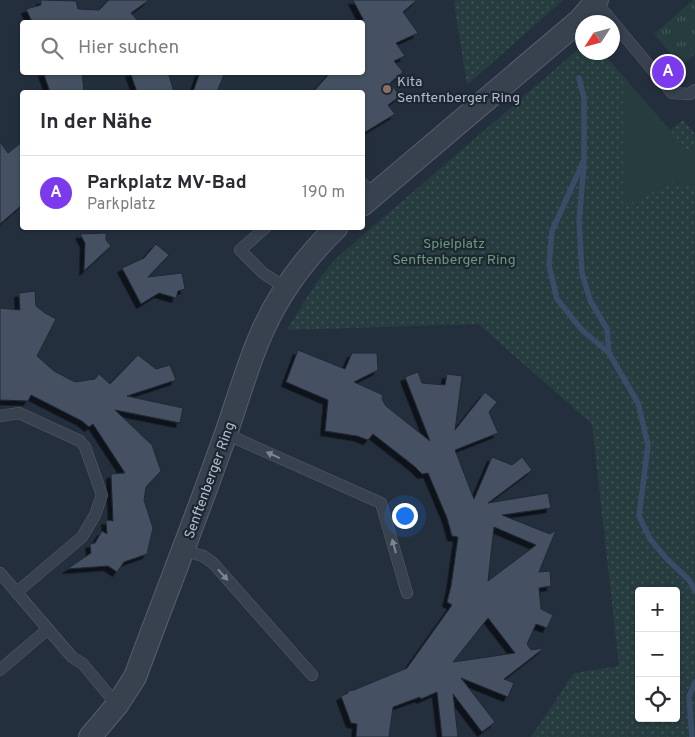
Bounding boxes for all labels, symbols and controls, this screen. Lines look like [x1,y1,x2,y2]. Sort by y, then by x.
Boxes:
north arrow [575,15,620,60]
search box [20,20,365,75]
icon: search [38,34,66,62]
text: Hier suchen [78,36,179,60]
pin: A [652,53,684,91]
place label: Kita Senftenberger Ring [397,74,520,107]
marker: Kita Senftenberger Ring [381,83,393,95]
text: In der Nähe [40,109,152,136]
text: Parkplatz MV-Bad [87,171,247,195]
text: A [50,183,62,203]
text: 190 m [302,183,345,203]
text: Parkplatz [87,195,156,215]
park label: Spielplatz Senftenberger Ring [392,236,516,269]
street label: Senftenberger Ring [181,420,239,541]
one-way arrow [266,451,280,459]
your location [392,503,418,529]
one-way arrow [389,539,397,554]
one-way arrow [217,568,229,580]
map controls [635,587,680,722]
button: + [635,587,680,632]
button: − [635,632,680,677]
button: locate [635,677,680,722]

